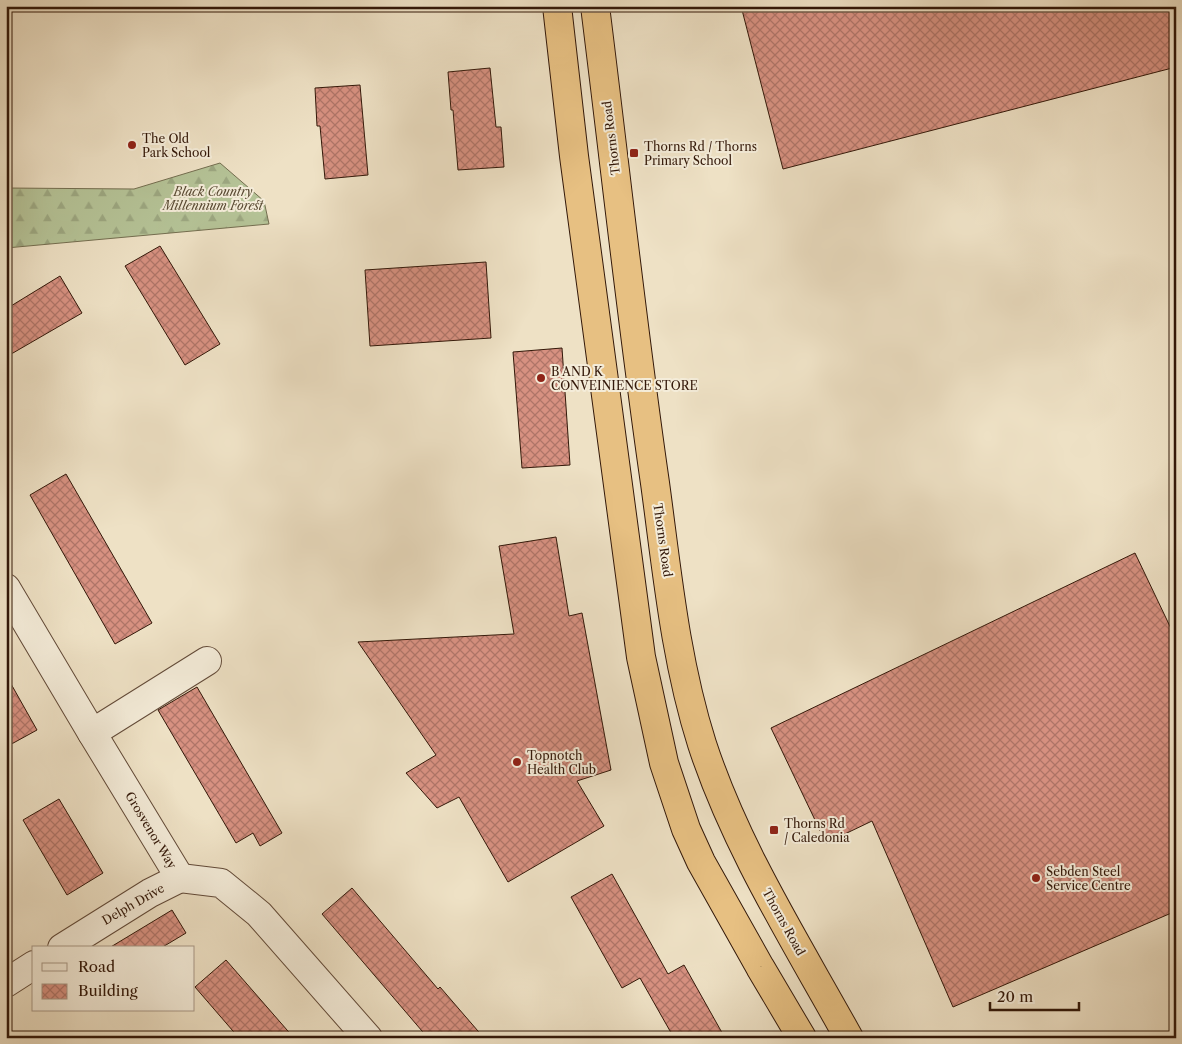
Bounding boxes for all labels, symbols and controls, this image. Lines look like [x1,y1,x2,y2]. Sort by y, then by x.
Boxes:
street label: Thorns Road [599,99,623,176]
place label: The Old Park School [142,131,211,160]
marker: The Old Park School [126,139,138,151]
place label: Thorns Rd / Thorns Primary School [644,139,757,168]
marker: Thorns Rd / Thorns Primary School [628,147,640,159]
park label: Black Country Millennium Forest [161,184,264,213]
place label: B AND K CONVEINIENCE STORE [551,364,698,393]
marker: B AND K CONVEINIENCE STORE [535,372,547,384]
street label: Thorns Road [650,502,676,579]
place label: Topnotch Health Club [527,748,596,777]
marker: Topnotch Health Club [511,756,523,768]
street label: Grosvenor Way [122,789,180,871]
place label: Thorns Rd / Caledonia [784,816,850,845]
marker: Thorns Rd / Caledonia [768,824,780,836]
place label: Sebden Steel Service Centre [1046,864,1131,893]
marker: Sebden Steel Service Centre [1030,872,1042,884]
street label: Delph Drive [99,880,167,928]
street label: Thorns Road [759,886,809,959]
legend [32,946,195,1012]
text: Road [78,957,115,976]
scale bar [990,979,1078,1011]
text: Building [78,981,138,1000]
text: 20 m [997,987,1033,1006]

